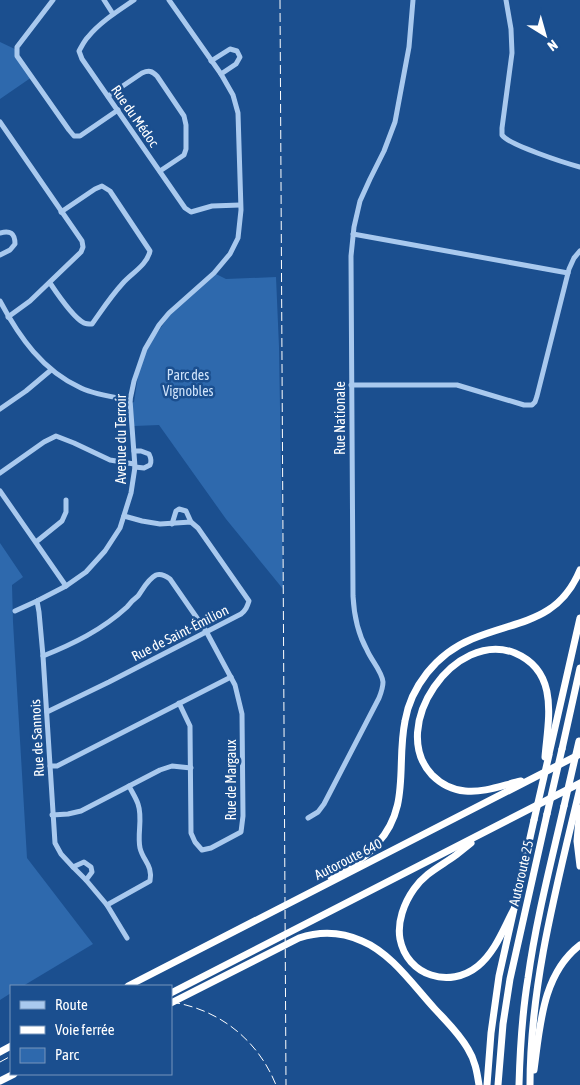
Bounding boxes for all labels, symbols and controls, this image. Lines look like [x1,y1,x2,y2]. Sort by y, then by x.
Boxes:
north arrow [520,10,570,60]
text: N [545,37,561,54]
street label: Rue du Médoc [108,82,163,151]
park label: Parc des Vignobles [163,367,214,399]
street label: Rue Nationale [332,381,348,455]
street label: Avenue du Terroir [113,393,129,484]
street label: Rue de Saint-Émilion [129,602,231,664]
street label: Rue de Sannois [27,699,47,777]
street label: Rue de Margaux [223,739,239,821]
street label: Autoroute 640 [312,835,385,883]
street label: Autoroute 25 [506,839,536,907]
legend [10,985,172,1075]
text: Route [55,996,88,1013]
text: Voie ferrée [55,1021,115,1038]
text: Parc [55,1046,79,1063]

